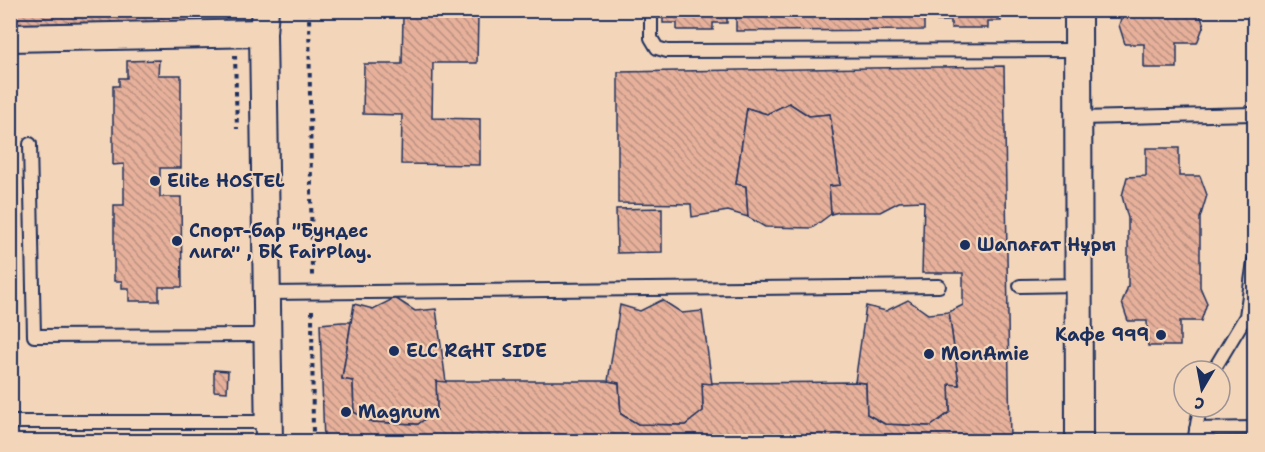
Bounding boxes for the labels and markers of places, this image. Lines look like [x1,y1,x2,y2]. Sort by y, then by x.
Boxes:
place label: Elite HOSTEL [167,169,285,193]
marker: Elite HOSTEL [148,174,162,188]
place label: Спорт-бар "Бундес лига" , БК FairPlay. [189,219,372,264]
place label: Шапағат Нұры [977,233,1116,257]
marker: Спорт-бар "Бундес лига" , БК FairPlay. [170,234,184,248]
marker: Шапағат Нұры [958,238,972,252]
place label: Кафе 999 [1055,323,1149,347]
marker: Кафе 999 [1154,328,1168,342]
place label: ELC RGHT SIDE [406,339,547,363]
place label: MonAmie [941,342,1030,366]
marker: ELC RGHT SIDE [387,344,401,358]
marker: MonAmie [922,347,936,361]
place label: Magnum [358,400,440,424]
marker: Magnum [339,405,353,419]

